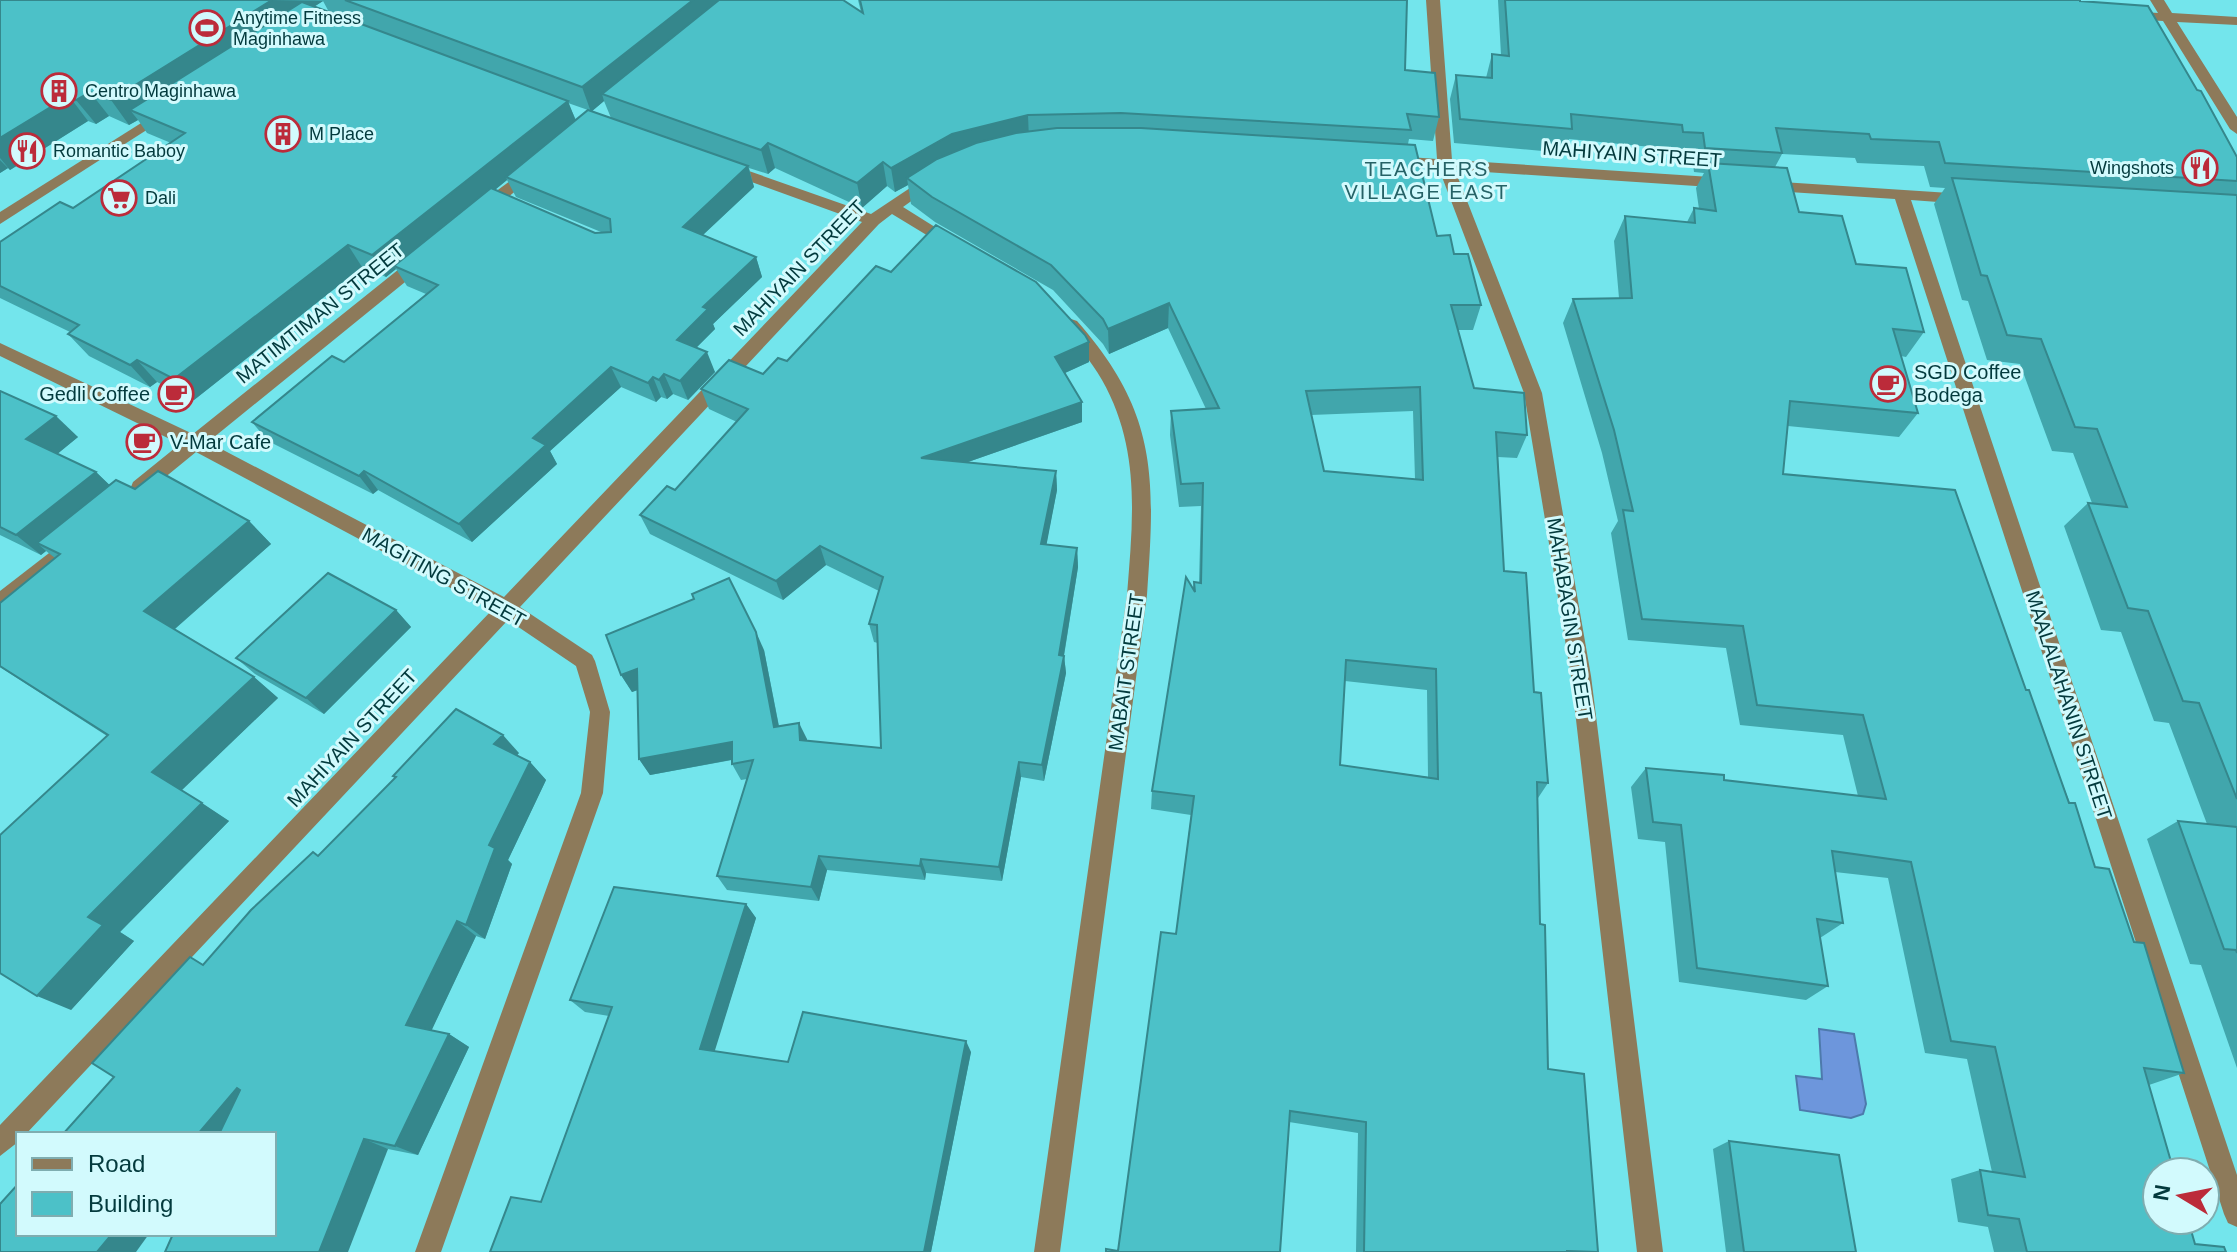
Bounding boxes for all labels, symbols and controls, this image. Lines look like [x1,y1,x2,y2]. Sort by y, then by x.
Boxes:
place label: Anytime Fitness Maginhawa [233,8,361,49]
sports icon: Anytime Fitness Maginhawa [188,9,226,47]
building icon: Centro Maginhawa [40,72,78,110]
place label: Centro Maginhawa [85,81,237,101]
building icon: M Place [264,115,302,153]
place label: M Place [309,124,374,144]
restaurant icon: Romantic Baboy [8,132,46,170]
street label: MAHIYAIN STREET [1542,137,1722,171]
place label: Romantic Baboy [53,141,185,161]
restaurant icon: Wingshots [2181,149,2219,187]
district label: TEACHERS VILLAGE EAST [1344,158,1510,203]
place label: Wingshots [2090,158,2174,178]
supermarket icon: Dali [100,179,138,217]
place label: Dali [145,188,176,208]
street label: MAHIYAIN STREET [729,196,869,340]
street label: MATIMTIMAN STREET [232,238,408,388]
place label: SGD Coffee Bodega [1914,361,2021,406]
cafe icon: SGD Coffee Bodega [1869,365,1907,403]
cafe icon: Gedli Coffee [157,375,195,413]
place label: Gedli Coffee [39,383,150,405]
cafe icon: V-Mar Cafe [125,423,163,461]
place label: V-Mar Cafe [170,431,271,453]
street label: MAHABAGIN STREET [1543,516,1597,722]
street label: MAGITING STREET [358,523,530,631]
street label: MAALALAHANIN STREET [2022,588,2116,822]
street label: MABAIT STREET [1104,592,1148,752]
street label: MAHIYAIN STREET [283,665,421,811]
legend [16,1132,276,1236]
text: Road [88,1150,145,1177]
north arrow [2141,1156,2221,1236]
text: N [2148,1183,2175,1203]
text: Building [88,1190,173,1217]

